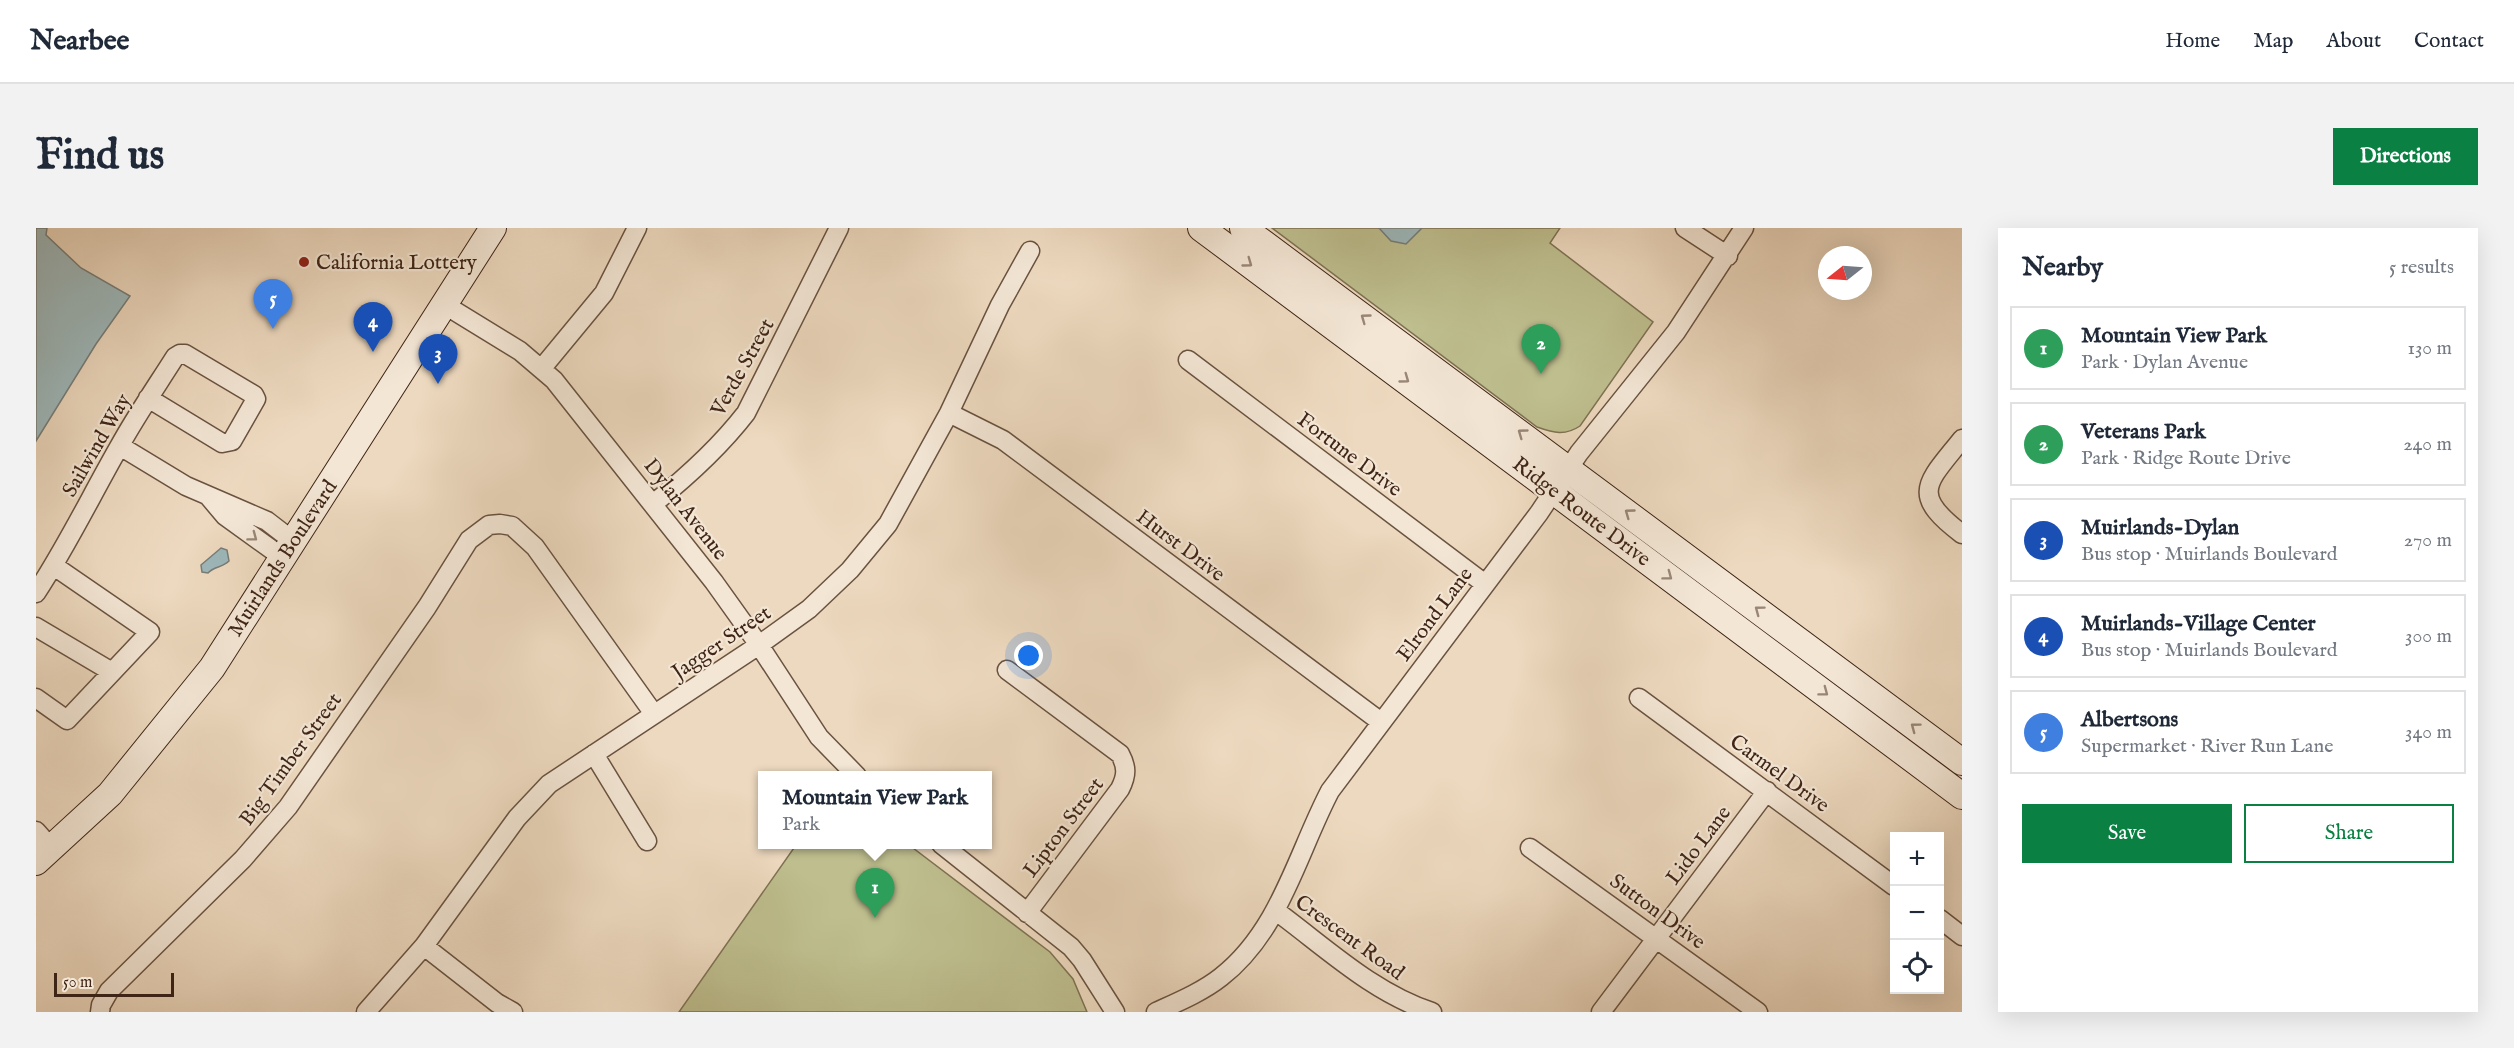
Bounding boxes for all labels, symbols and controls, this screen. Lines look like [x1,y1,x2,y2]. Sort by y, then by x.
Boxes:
text: Nearbee [30,24,129,59]
text: Home [2165,28,2220,55]
text: Map [2253,28,2293,55]
text: About [2326,28,2381,55]
text: Contact [2414,28,2484,55]
button: Directions [2333,128,2478,185]
text: Find us [36,130,164,183]
north arrow [1818,246,1872,300]
place label: California Lottery [316,250,478,277]
text: Nearby [2022,251,2103,284]
marker: California Lottery [297,255,311,269]
text: 5 results [2389,255,2454,280]
one-way arrow [1241,256,1252,267]
pin: 5 [254,279,292,329]
pin: 4 [354,302,392,352]
street label: Verde Street [705,314,781,422]
one-way arrow [1360,314,1371,325]
text: Mountain View Park [2081,322,2267,350]
pin: 2 [1522,324,1560,374]
pin: 3 [418,334,458,384]
text: 1 [2040,336,2047,361]
text: 130 m [2407,336,2452,361]
text: Park · Dylan Avenue [2081,350,2248,375]
one-way arrow [1398,371,1409,382]
street label: Sailwind Way [57,389,138,502]
street label: Fortune Drive [1291,407,1407,504]
text: Veterans Park [2081,418,2206,446]
one-way arrow [1518,429,1529,440]
text: 2 [2039,432,2048,457]
text: 240 m [2403,432,2452,457]
text: Park · Ridge Route Drive [2081,446,2291,471]
street label: Ridge Route Drive [1506,451,1656,573]
street label: Dylan Avenue [637,454,733,566]
street label: Muirlands Boulevard [223,475,344,642]
street label: Hurst Drive [1130,504,1230,589]
one-way arrow [1625,509,1636,520]
text: Muirlands-Dylan [2081,514,2239,542]
text: 3 [2040,528,2047,553]
text: 270 m [2404,528,2452,553]
one-way arrow [246,530,257,541]
text: Bus stop · Muirlands Boulevard [2081,542,2337,567]
street label: Elrond Lane [1391,562,1480,667]
one-way arrow [1661,568,1672,579]
street label: Jagger Street [665,600,777,687]
one-way arrow [1755,606,1766,617]
text: Muirlands-Village Center [2081,610,2316,638]
text: 4 [2039,624,2048,649]
text: 300 m [2405,624,2452,649]
text: Bus stop · Muirlands Boulevard [2081,638,2337,663]
your location [1014,641,1043,670]
one-way arrow [1817,685,1828,696]
street label: Big Timber Street [234,688,349,832]
text: Albertsons [2081,706,2178,734]
text: 5 [2040,720,2047,745]
text: 340 m [2405,720,2452,745]
one-way arrow [1911,723,1922,734]
street label: Carmel Drive [1724,729,1835,820]
text: Supermarket · River Run Lane [2081,734,2333,759]
popup [758,771,992,849]
street label: Lipton Street [1018,773,1111,883]
text: Mountain View Park [782,784,968,812]
street label: Lido Lane [1661,801,1738,891]
button: Save [2022,804,2232,863]
button: Share [2244,804,2454,863]
text: Park [782,812,820,837]
map controls [1890,832,1944,994]
button: + [1890,832,1944,886]
pin: 1 [856,868,894,918]
street label: Sutton Drive [1604,868,1711,956]
button: − [1890,886,1944,940]
street label: Crescent Road [1289,889,1410,987]
button: locate [1890,940,1944,994]
scale bar [54,970,174,998]
text: 50 m [63,973,92,993]

